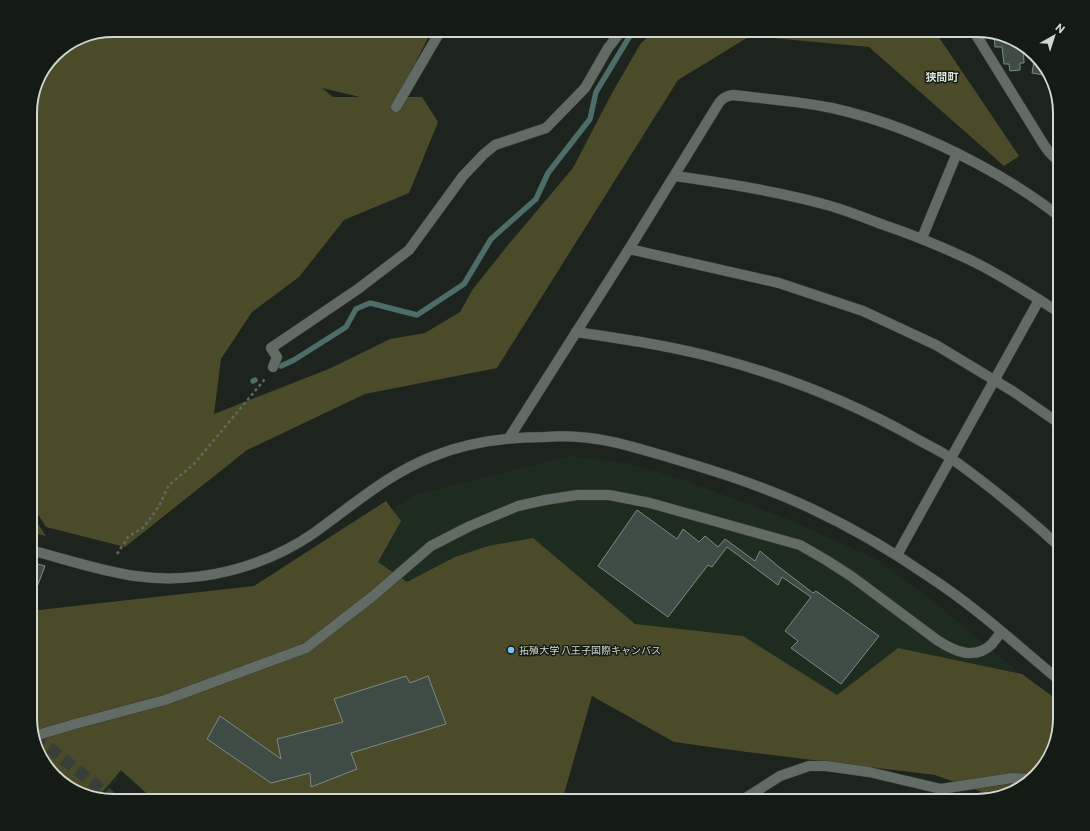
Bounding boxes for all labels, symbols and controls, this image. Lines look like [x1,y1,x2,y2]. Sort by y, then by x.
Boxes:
north arrow [1034,16,1074,56]
text: N [1053,20,1068,35]
district label: 狭間町 [926,70,959,83]
place label: 拓殖大学 八王子国際キャンパス [519,644,661,656]
marker: 拓殖大学 八王子国際キャンパス [506,645,516,655]

